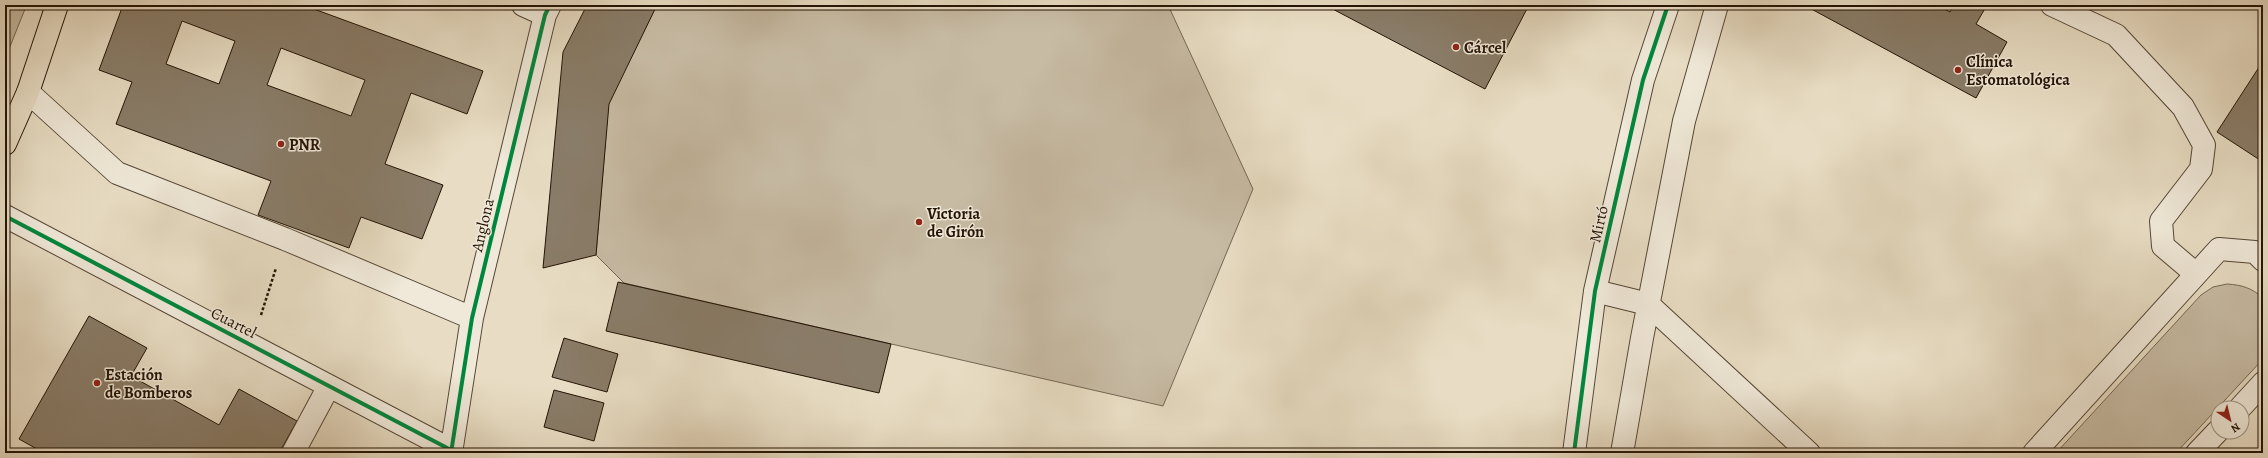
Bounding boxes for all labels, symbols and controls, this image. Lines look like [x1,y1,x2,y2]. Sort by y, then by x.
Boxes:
place label: Cárcel [1464,37,1507,59]
marker: Cárcel [1451,42,1461,52]
place label: Clínica Estomatológica [1966,51,2070,91]
marker: Clínica Estomatológica [1953,65,1963,75]
place label: PNR [289,134,321,156]
marker: PNR [276,139,286,149]
street label: Anglona [466,196,500,255]
place label: Victoria de Girón [926,203,984,243]
street label: Mirtó [1584,204,1614,245]
marker: Victoria de Girón [914,217,924,227]
street label: Cuartel [207,302,260,344]
place label: Estación de Bomberos [105,364,192,404]
marker: Estación de Bomberos [92,378,102,388]
north arrow [2210,400,2250,440]
text: N [2228,419,2243,436]

